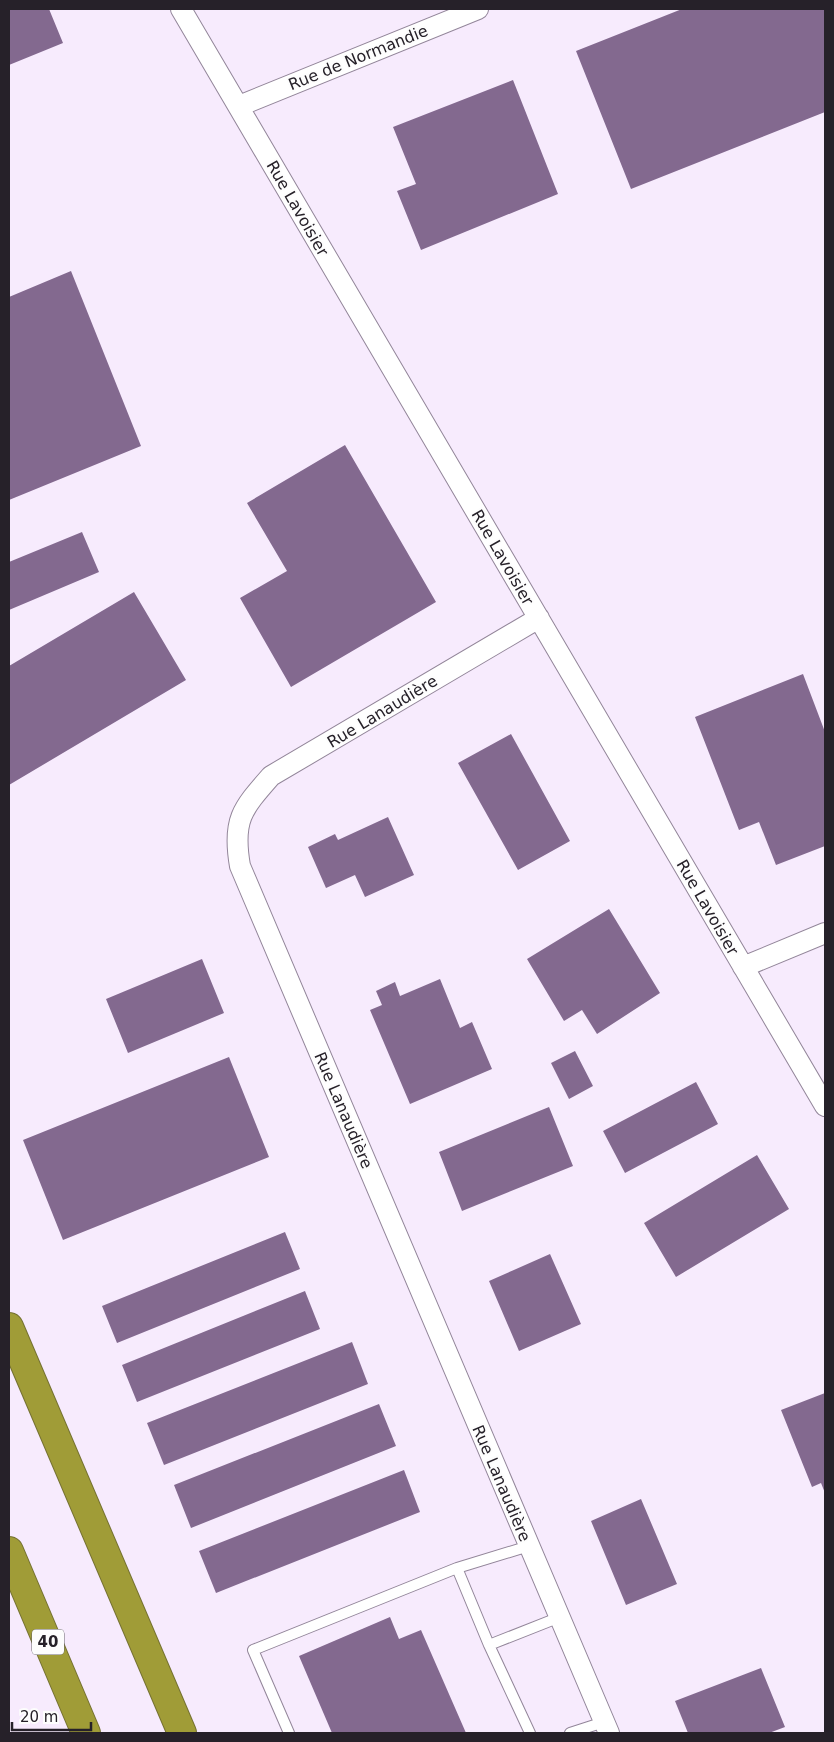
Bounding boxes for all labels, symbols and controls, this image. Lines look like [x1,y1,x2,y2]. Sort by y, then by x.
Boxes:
street label: Rue de Normandie [286,21,431,94]
street label: Rue Lavoisier [263,157,333,260]
street label: Rue Lavoisier [468,506,538,609]
street label: Rue Lanaudière [324,671,441,752]
street label: Rue Lavoisier [673,856,743,959]
street label: Rue Lanaudière [310,1049,377,1171]
street label: Rue Lanaudière [468,1422,535,1544]
road number: 40 [32,1630,64,1654]
scale bar [12,1700,91,1732]
text: 20 m [20,1708,58,1726]

